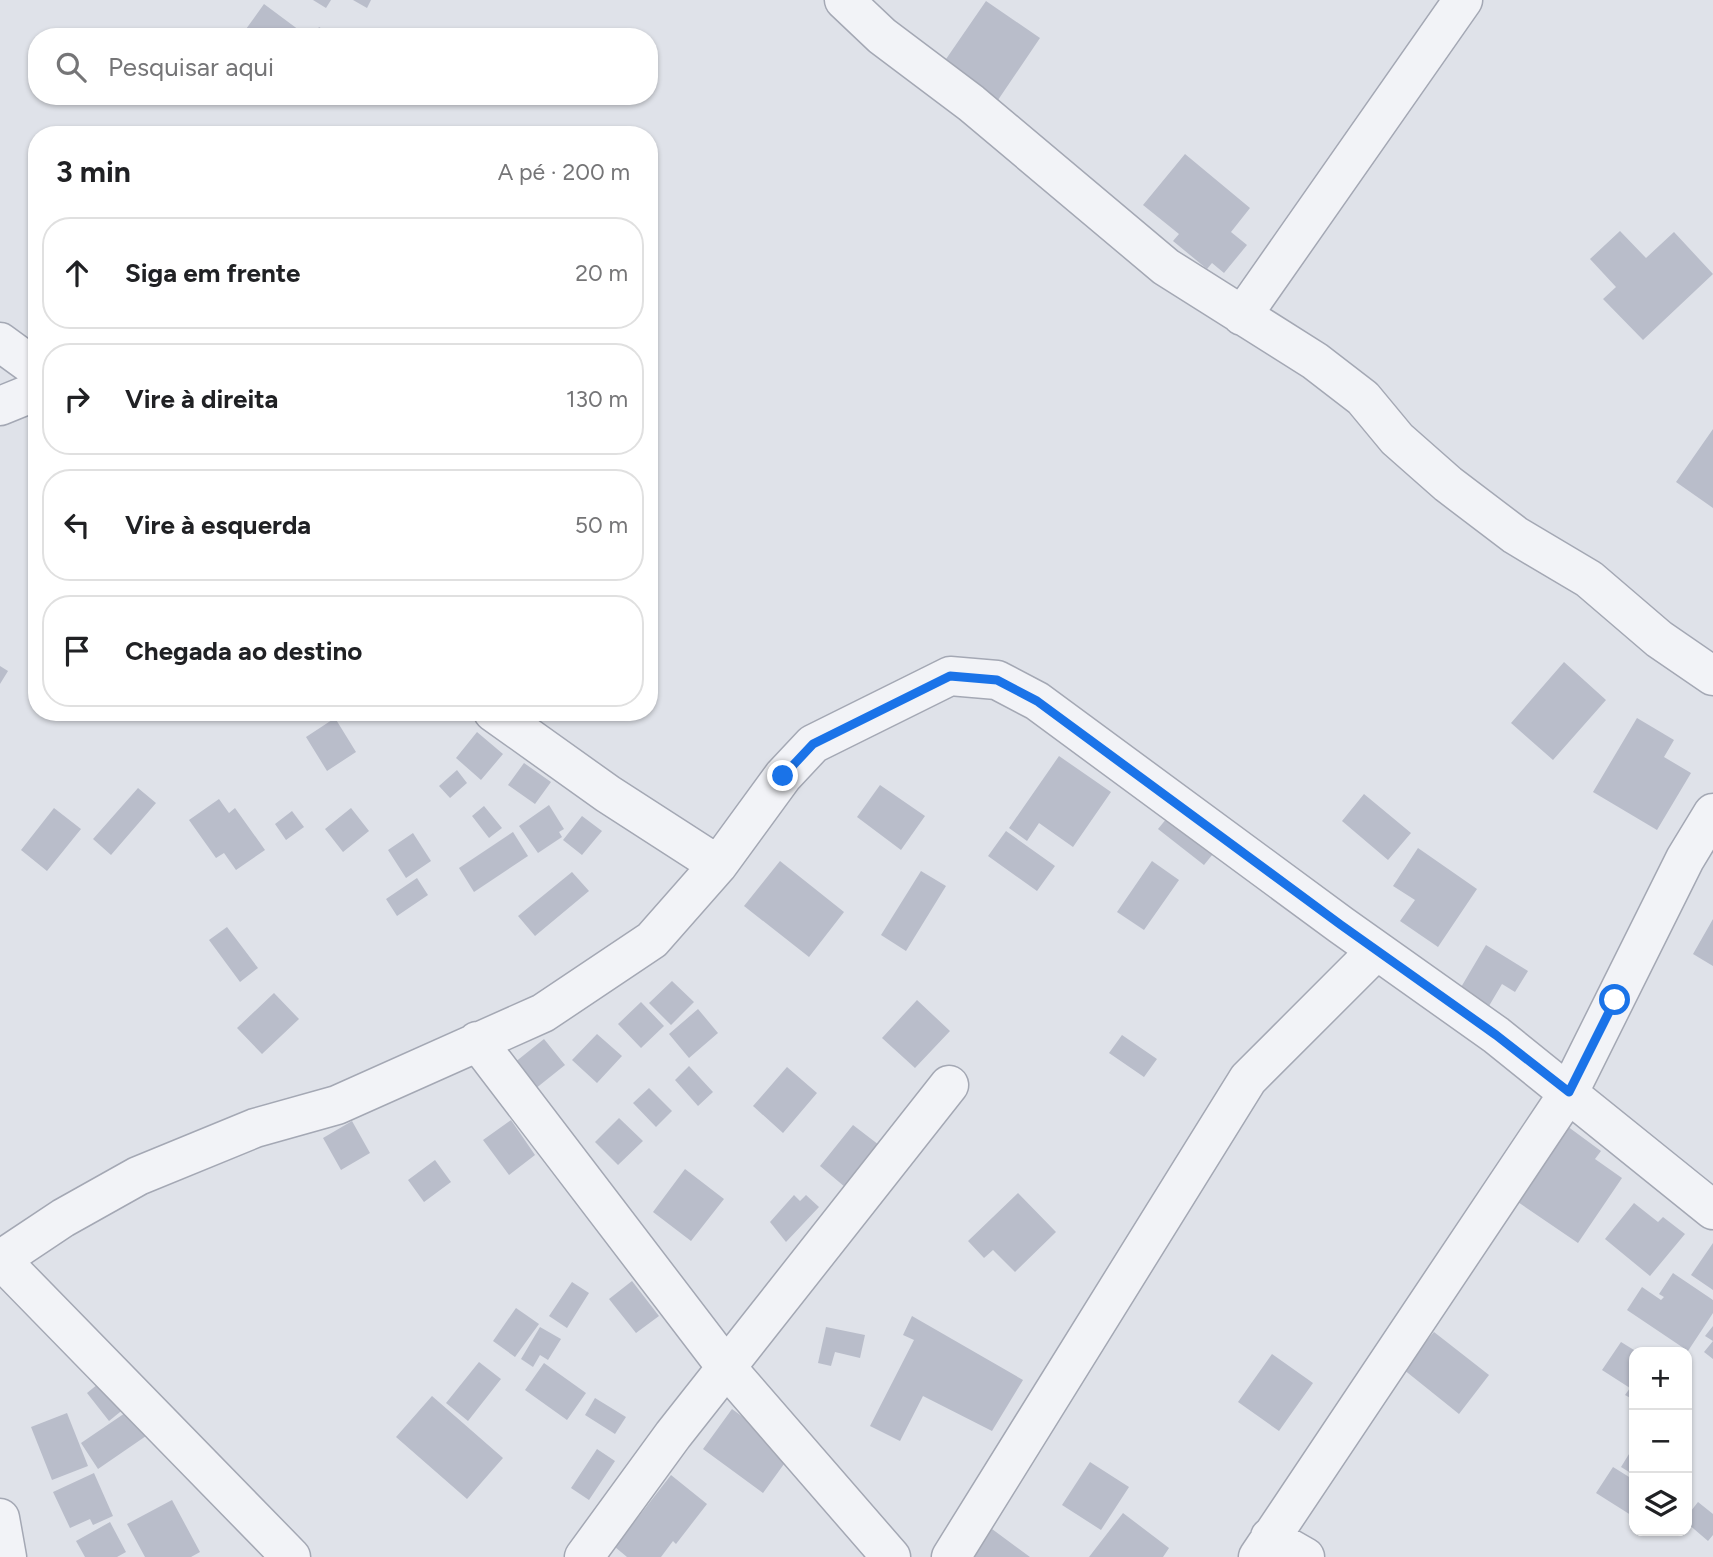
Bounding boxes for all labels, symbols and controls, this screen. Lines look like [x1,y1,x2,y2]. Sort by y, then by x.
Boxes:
search box [28,28,658,105]
icon: search [52,48,90,86]
text: Pesquisar aqui [108,51,274,83]
text: 3 min [56,153,131,190]
text: A pé · 200 m [498,158,630,186]
icon: ahead [58,254,96,292]
text: Siga em frente [125,257,300,289]
text: 20 m [575,259,628,287]
icon: right [58,380,96,418]
text: Vire à direita [125,383,278,415]
text: 130 m [566,385,628,413]
icon: left [58,506,96,544]
text: Vire à esquerda [125,509,311,541]
text: 50 m [575,511,628,539]
icon: arrive [58,632,96,670]
text: Chegada ao destino [125,635,362,667]
route end [767,760,798,791]
route start [1599,984,1630,1015]
map controls [1629,1347,1692,1536]
button: + [1629,1347,1692,1410]
button: − [1629,1410,1692,1473]
button: layers [1629,1473,1692,1536]

